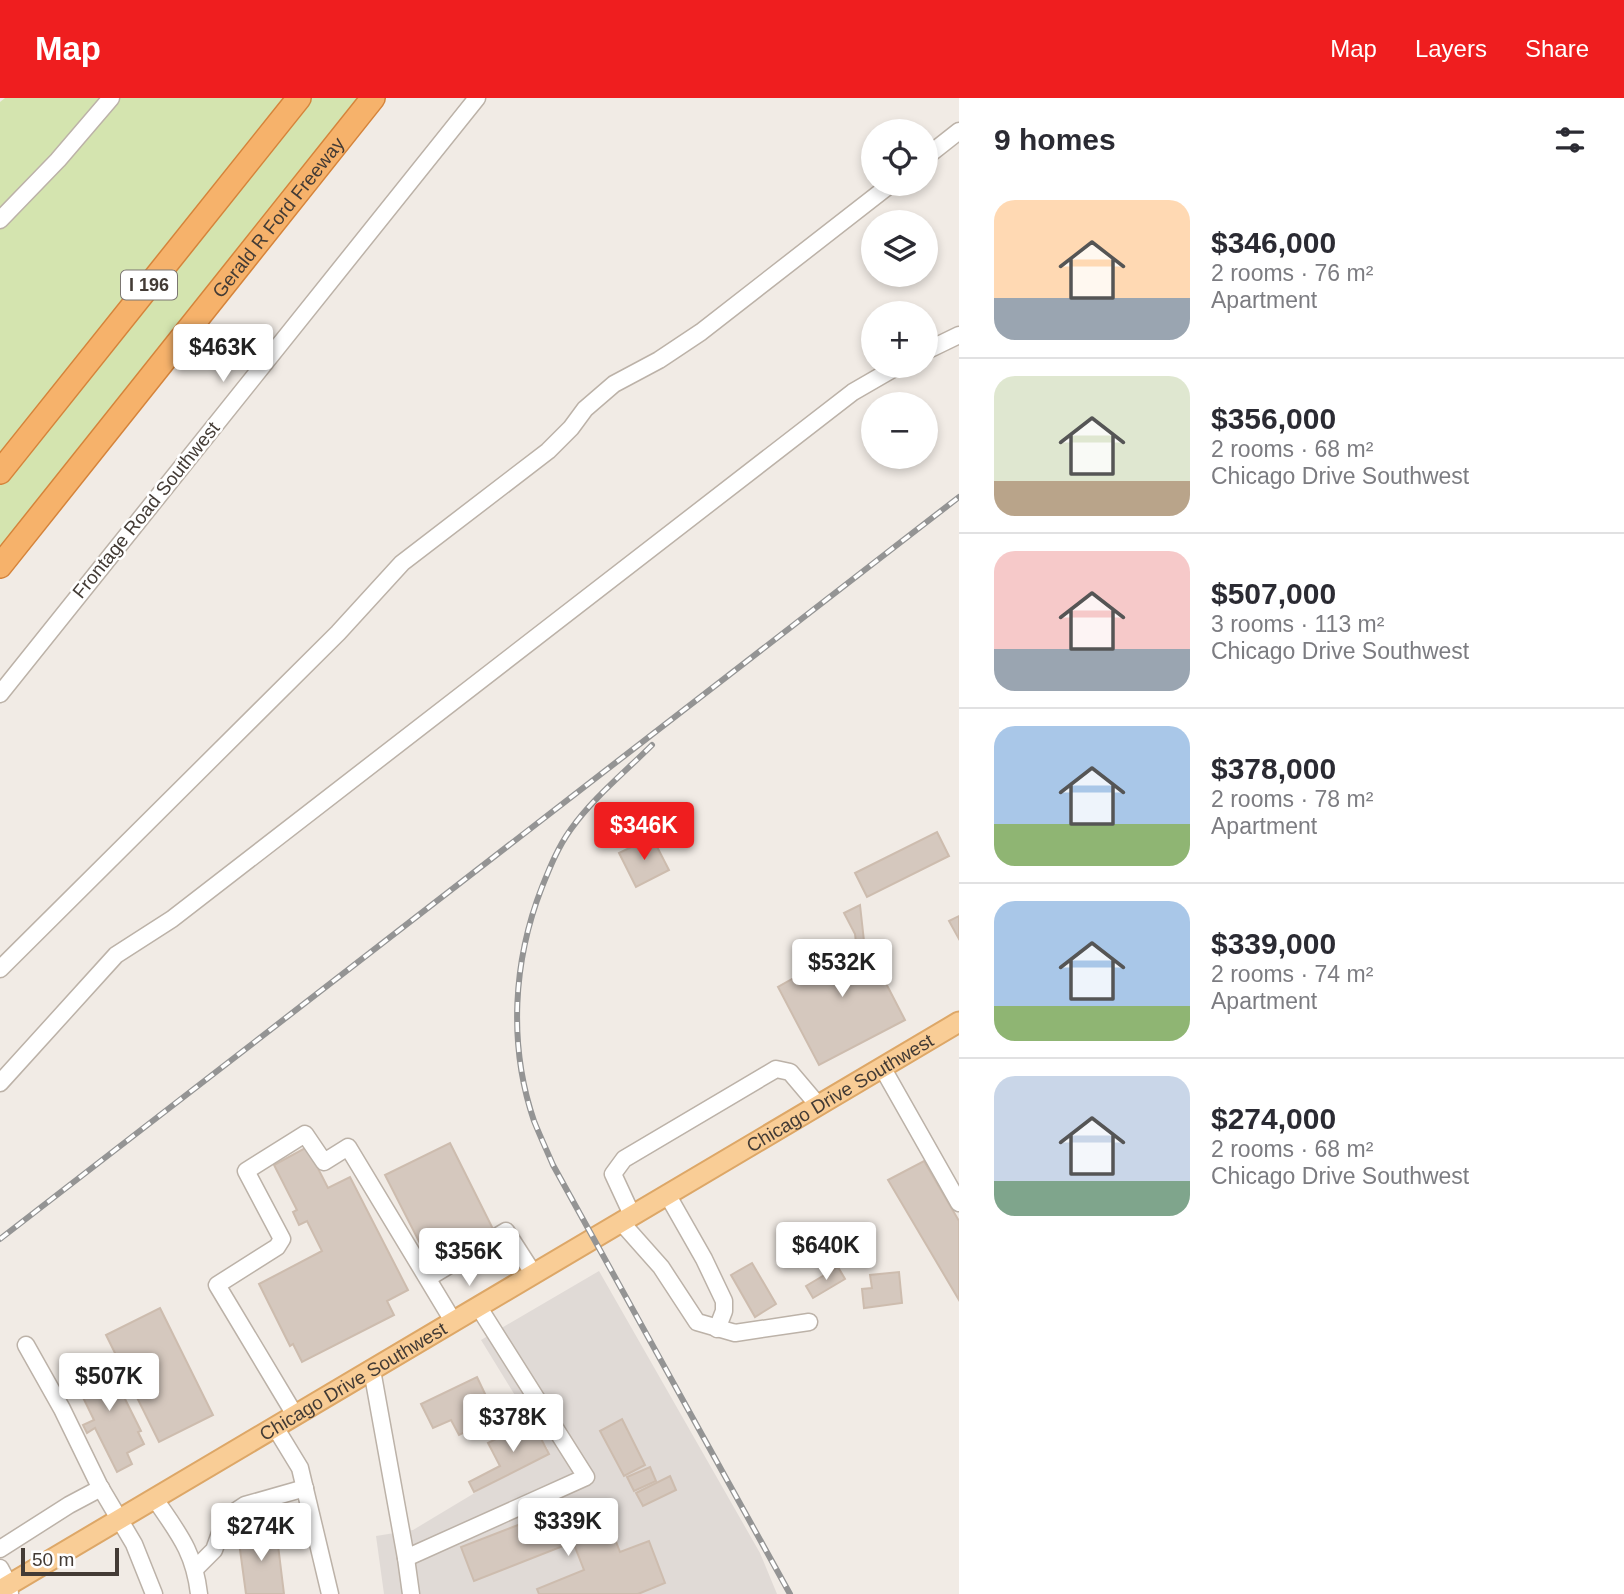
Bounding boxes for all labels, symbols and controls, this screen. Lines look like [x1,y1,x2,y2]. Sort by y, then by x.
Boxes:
text: Map [35,30,101,67]
text: Map [1330,35,1377,62]
text: Layers [1415,35,1487,62]
text: Share [1525,35,1589,62]
map controls [861,119,938,469]
button: locate [861,119,938,196]
icon: filters [1551,121,1589,159]
text: 9 homes [994,123,1116,156]
street label: Gerald R Ford Freeway [208,133,348,301]
button: layers [861,210,938,287]
text: $346,000 [1211,226,1336,259]
icon: home [1050,228,1134,312]
text: 2 rooms · 76 m² [1211,260,1373,286]
road number: I 196 [121,270,177,300]
text: Apartment [1211,287,1317,313]
button: + [861,301,938,378]
pin: $463K [174,324,272,384]
text: $463K [189,334,257,360]
button: − [861,392,938,469]
text: $356,000 [1211,402,1336,435]
icon: home [1050,404,1134,488]
street label: Frontage Road Southwest [68,417,224,602]
text: 2 rooms · 68 m² [1211,436,1373,462]
text: Chicago Drive Southwest [1211,463,1469,489]
text: $507,000 [1211,577,1336,610]
icon: home [1050,579,1134,663]
text: 3 rooms · 113 m² [1211,611,1384,637]
text: Chicago Drive Southwest [1211,638,1469,664]
text: $378,000 [1211,752,1336,785]
icon: home [1050,754,1134,838]
text: 2 rooms · 78 m² [1211,786,1373,812]
pin: $346K [595,802,693,862]
text: $346K [610,812,678,838]
text: Apartment [1211,813,1317,839]
text: $339,000 [1211,927,1336,960]
icon: home [1050,929,1134,1013]
pin: $532K [793,940,891,999]
text: $532K [808,949,876,975]
text: 2 rooms · 74 m² [1211,961,1373,987]
text: Apartment [1211,988,1317,1014]
street label: Chicago Drive Southwest [743,1029,938,1156]
text: $274,000 [1211,1102,1336,1135]
icon: home [1050,1104,1134,1188]
text: 2 rooms · 68 m² [1211,1136,1373,1162]
text: Chicago Drive Southwest [1211,1163,1469,1189]
pin: $640K [777,1222,875,1282]
pin: $356K [420,1228,518,1288]
text: $640K [792,1232,860,1258]
text: $356K [435,1238,503,1264]
street label: Chicago Drive Southwest [256,1317,451,1445]
pin: $507K [60,1354,158,1413]
text: $507K [75,1363,143,1389]
pin: $378K [464,1394,562,1454]
text: $378K [479,1404,547,1430]
pin: $339K [519,1498,617,1558]
pin: $274K [212,1504,310,1563]
text: $339K [534,1508,602,1534]
text: $274K [227,1513,295,1539]
scale bar [21,1545,119,1577]
text: 50 m [32,1549,74,1570]

